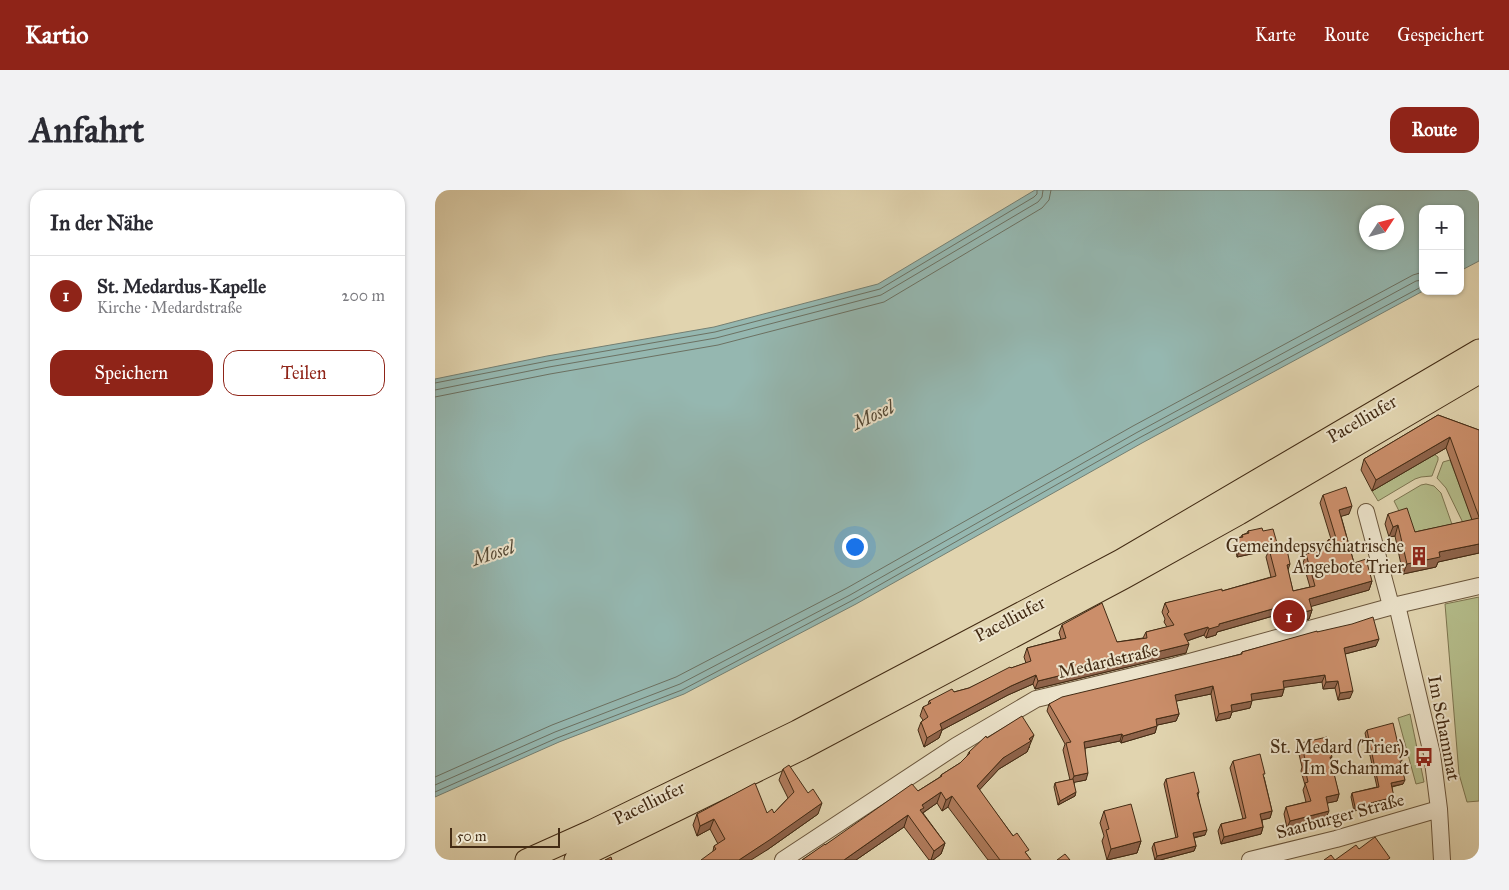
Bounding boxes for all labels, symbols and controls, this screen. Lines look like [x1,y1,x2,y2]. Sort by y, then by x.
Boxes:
text: Kartio [25,20,88,50]
text: Karte [1255,24,1296,46]
text: Route [1324,24,1369,46]
text: Gespeichert [1397,24,1484,46]
button: Route [1390,107,1479,153]
text: Anfahrt [30,109,144,152]
north arrow [1359,205,1404,250]
map controls [1419,205,1464,295]
button: + [1419,205,1464,250]
text: In der Nähe [50,210,153,236]
button: − [1419,250,1464,295]
text: St. Medardus-Kapelle [97,275,266,298]
text: 1 [63,286,69,305]
text: 200 m [342,286,385,305]
text: Kirche · Medardstraße [97,298,242,317]
button: Speichern [50,350,213,396]
button: Teilen [223,350,385,396]
street label: Pacelliufer [1323,390,1401,448]
water label: Mosel [847,395,899,435]
your location [842,534,868,560]
water label: Mosel [467,535,519,571]
place label: Gemeindepsychiatrische Angebote Trier [1226,535,1404,579]
building icon: Gemeindepsychiatrische Angebote Trier [1408,545,1430,567]
street label: Pacelliufer [971,591,1049,647]
pin: 1 [1273,597,1305,635]
street label: Medardstraße [1056,639,1160,683]
street label: Im Schammat [1423,674,1465,783]
place label: St. Medard (Trier), Im Schammat [1270,736,1410,779]
bus stop icon: St. Medard (Trier), Im Schammat [1413,746,1435,768]
street label: Pacelliufer [610,776,689,830]
street label: Saarburger Straße [1274,788,1407,845]
scale bar [450,825,560,848]
text: 50 m [457,828,486,845]

